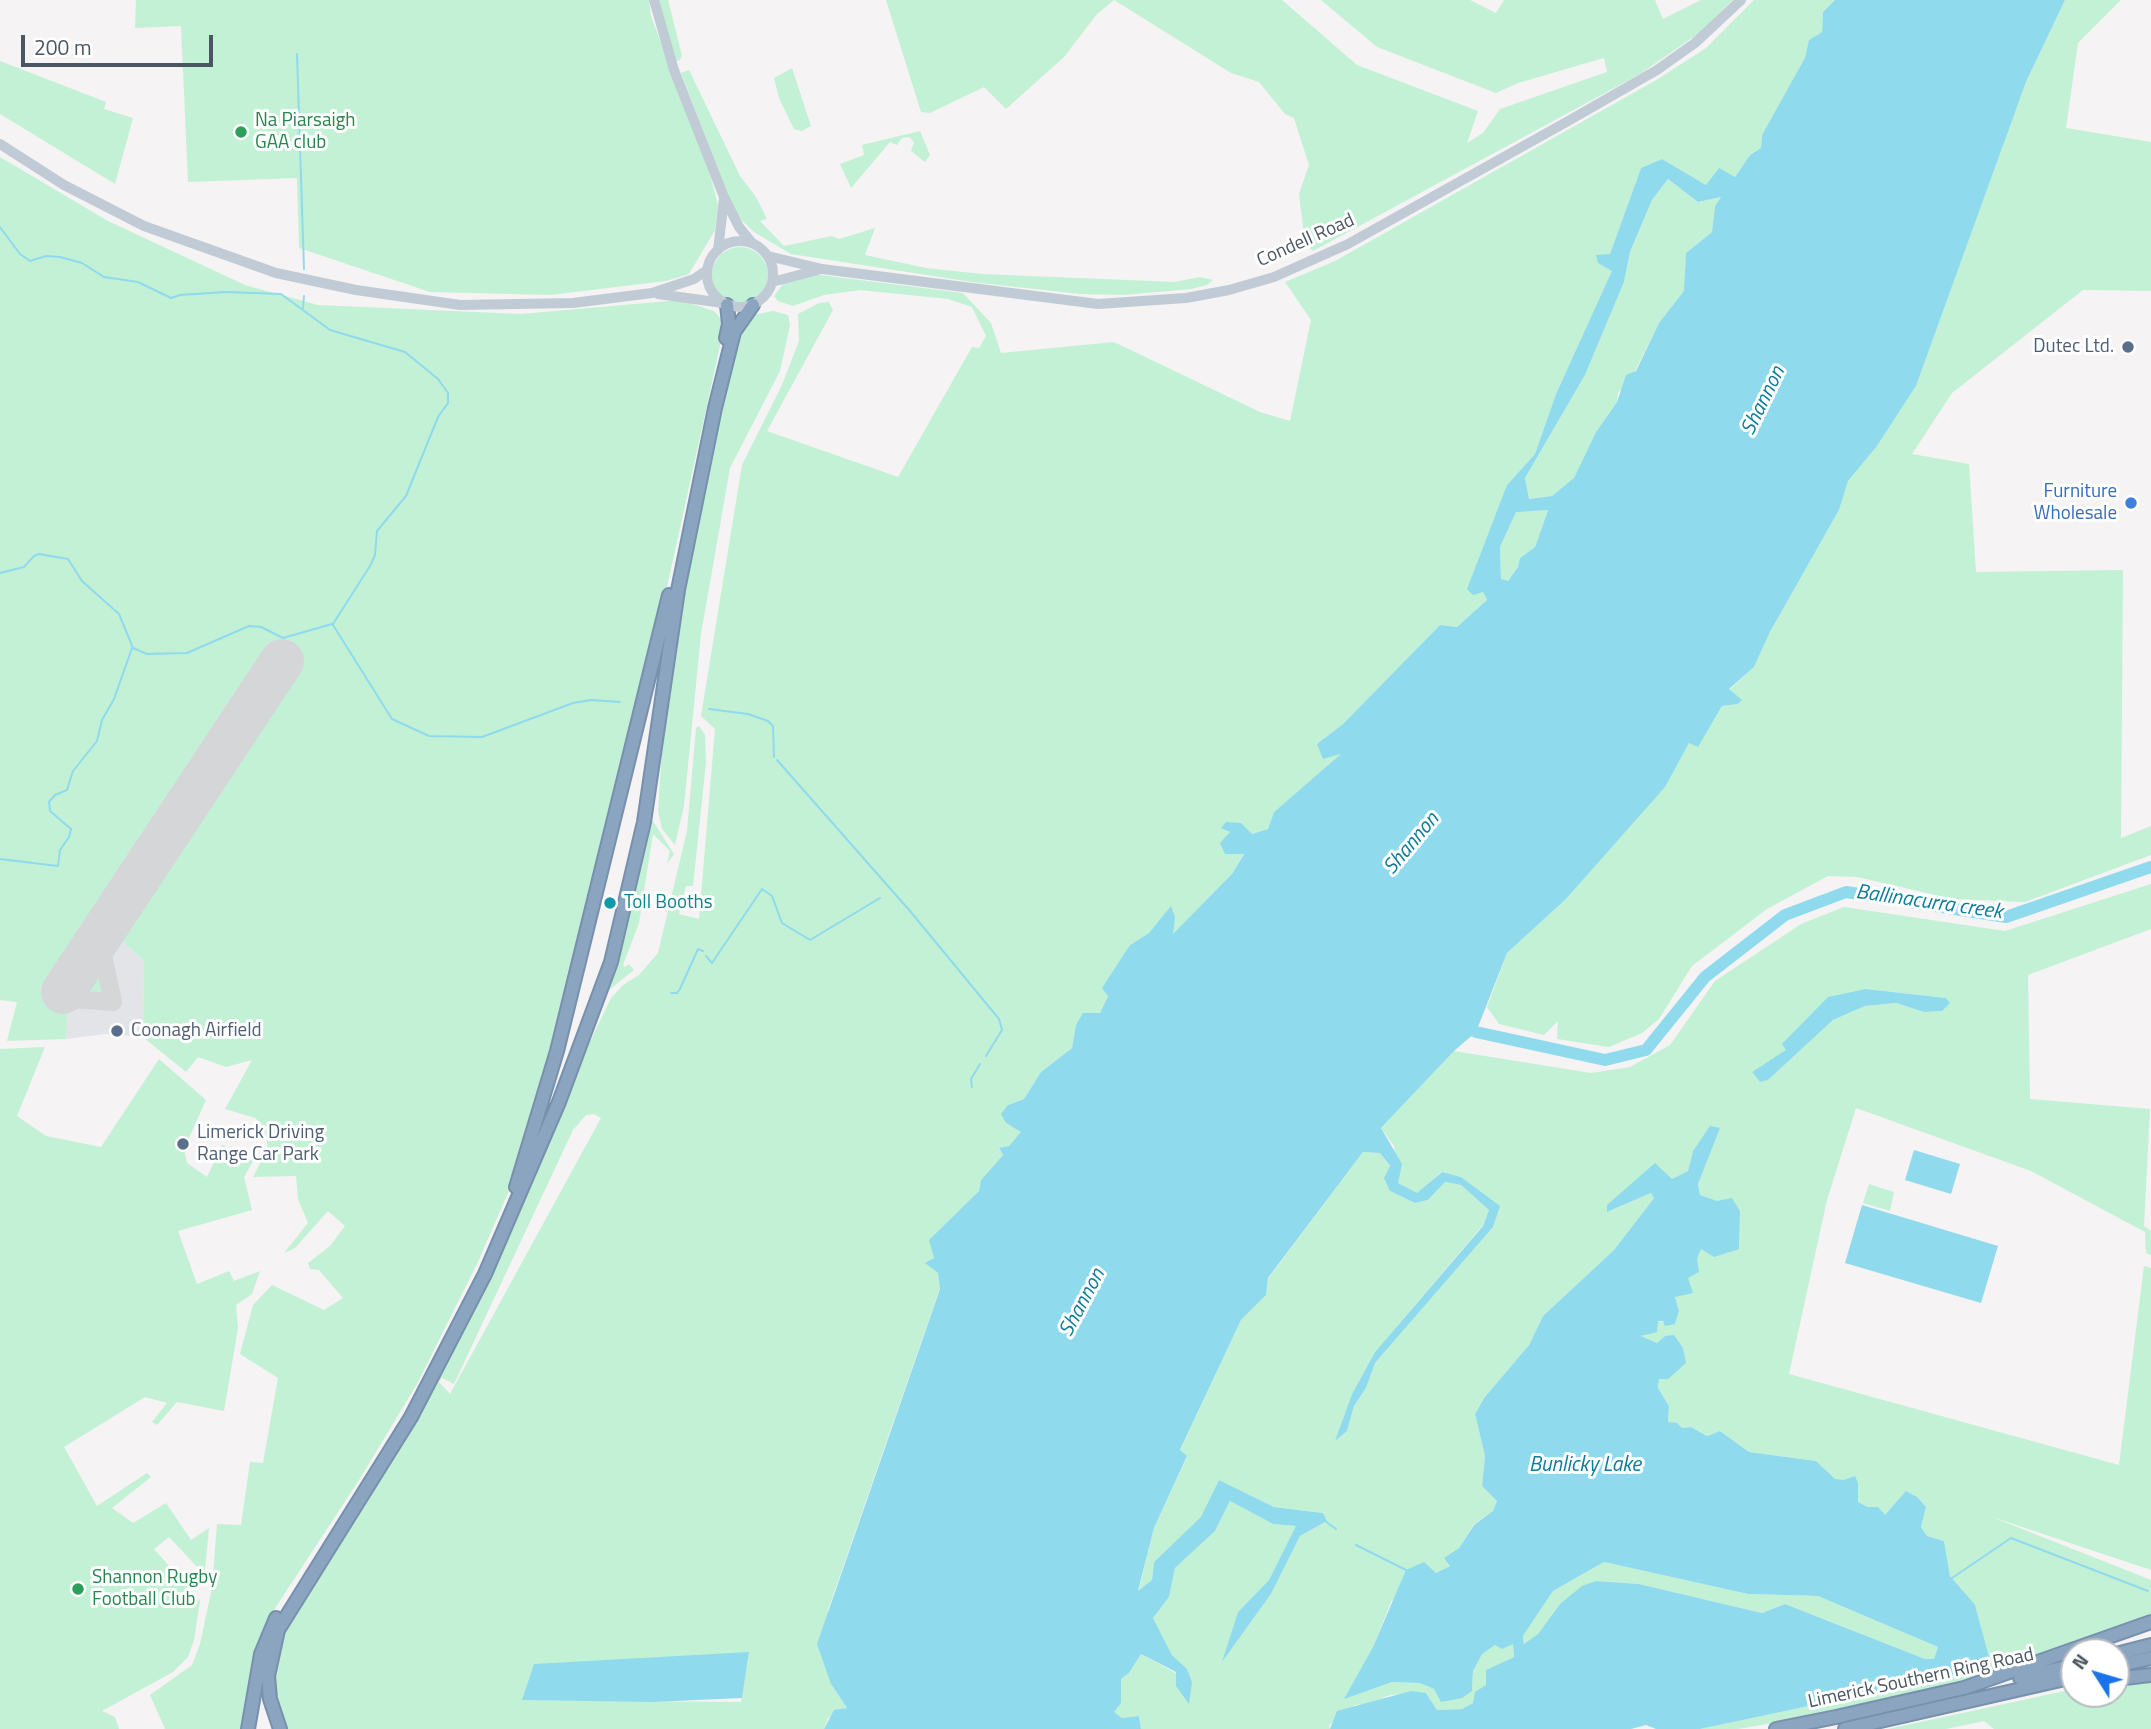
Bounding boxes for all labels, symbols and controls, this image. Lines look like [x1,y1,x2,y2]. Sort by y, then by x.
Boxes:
scale bar [24,21,217,65]
text: 200 m [34,31,91,63]
place label: Na Piarsaigh GAA club [255,110,356,154]
marker: Na Piarsaigh GAA club [233,124,249,140]
street label: Condell Road [1254,209,1358,273]
place label: Dutec Ltd. [2033,336,2114,358]
marker: Dutec Ltd. [2120,339,2136,355]
water label: Shannon [1737,363,1791,439]
place label: Furniture Wholesale [2034,481,2117,525]
marker: Furniture Wholesale [2123,495,2139,511]
water label: Shannon [1379,808,1445,880]
water label: Ballinacurra creek [1854,880,2004,926]
place label: Toll Booths [624,892,713,914]
marker: Toll Booths [602,895,618,911]
place label: Coonagh Airfield [131,1020,262,1042]
marker: Coonagh Airfield [109,1023,125,1039]
place label: Limerick Driving Range Car Park [197,1122,324,1166]
marker: Limerick Driving Range Car Park [175,1136,191,1152]
water label: Shannon [1055,1265,1111,1341]
water label: Bunlicky Lake [1529,1453,1641,1479]
place label: Shannon Rugby Football Club [92,1567,217,1611]
marker: Shannon Rugby Football Club [70,1581,86,1597]
north arrow [2060,1638,2130,1708]
street label: Limerick Southern Ring Road [1806,1644,2036,1714]
text: N [2064,1647,2095,1675]

